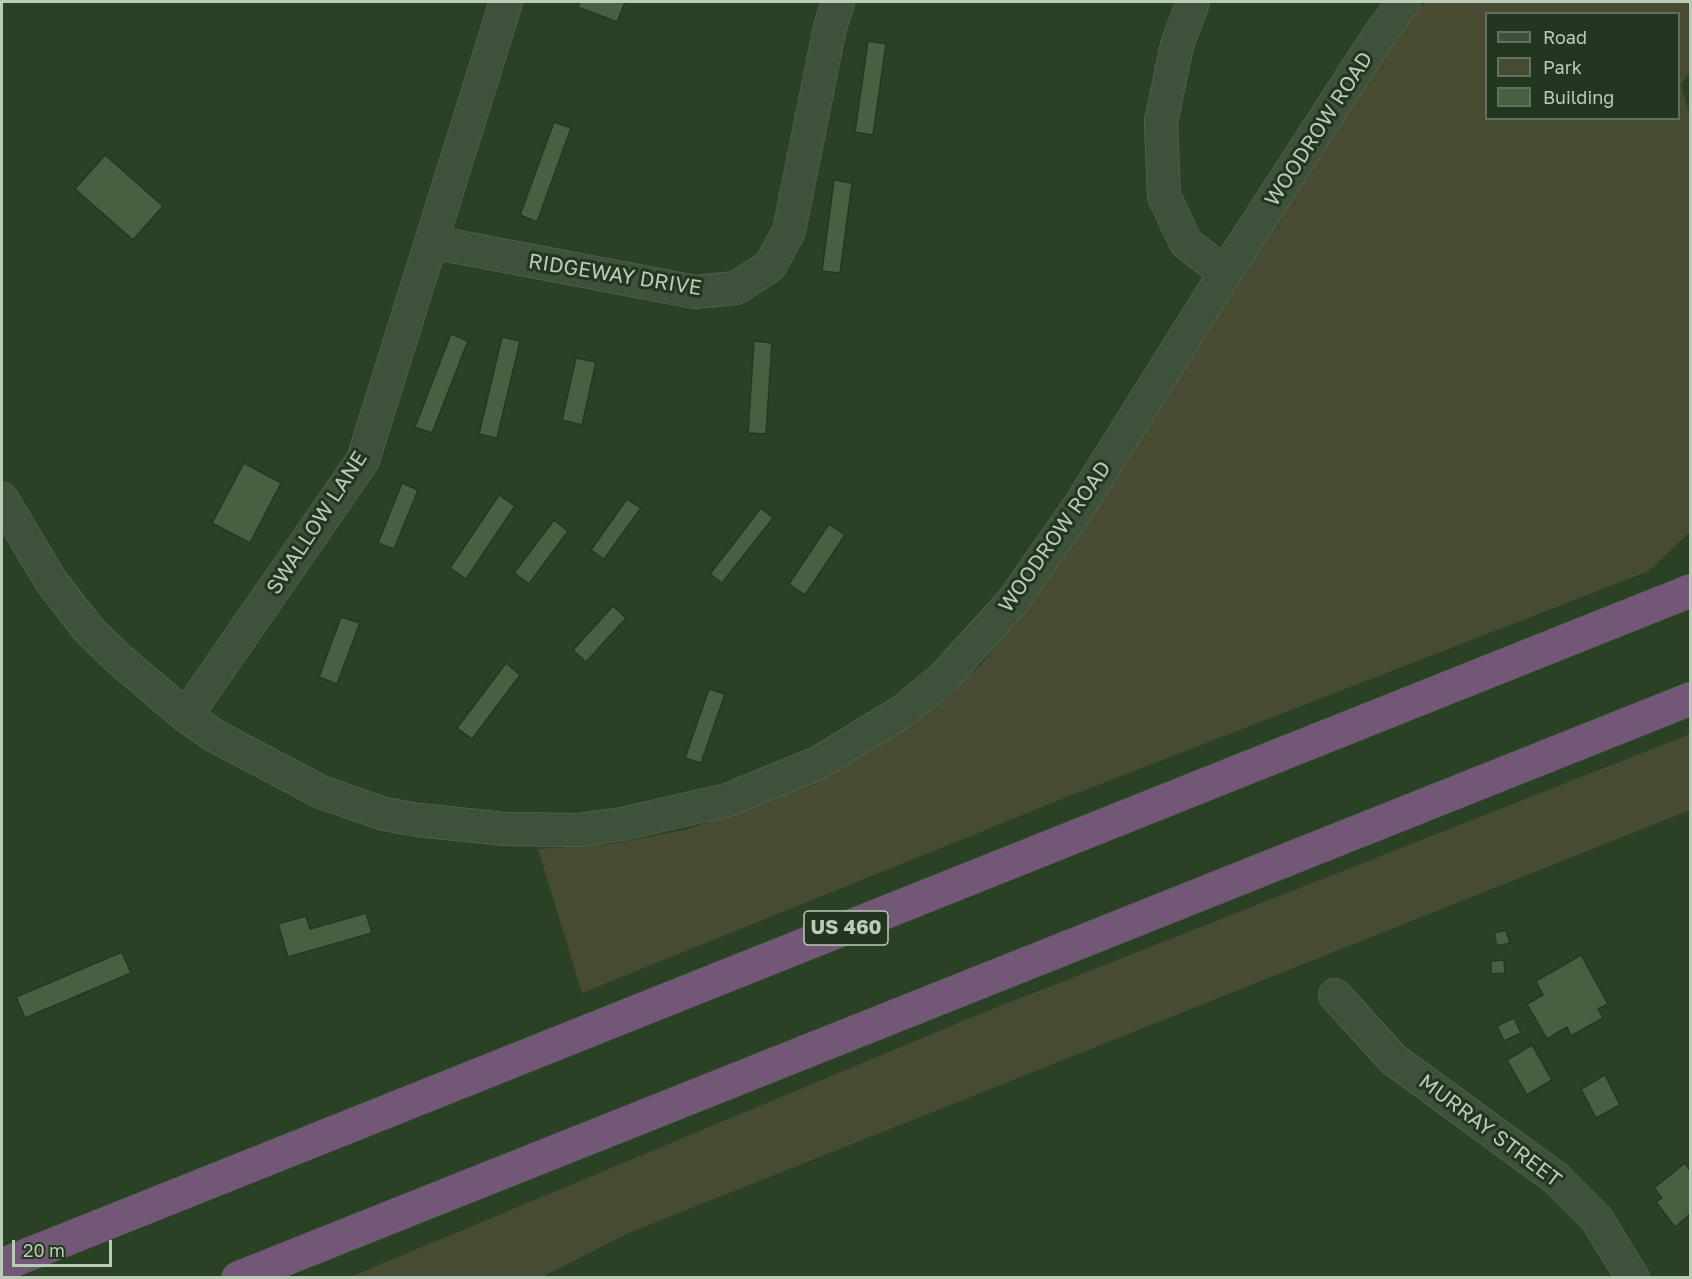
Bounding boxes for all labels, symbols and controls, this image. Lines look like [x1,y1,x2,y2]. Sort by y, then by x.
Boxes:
legend [1485,12,1680,120]
text: Road [1543,26,1587,48]
street label: WOODROW ROAD [1260,47,1378,211]
text: Park [1543,56,1582,78]
text: Building [1543,86,1614,108]
street label: RIDGEWAY DRIVE [527,249,703,301]
street label: SWALLOW LANE [261,447,373,599]
street label: WOODROW ROAD [993,456,1117,618]
road number: US 460 [804,911,888,945]
street label: MURRAY STREET [1414,1069,1566,1193]
scale bar [15,1228,116,1266]
text: 20 m [23,1239,65,1261]

